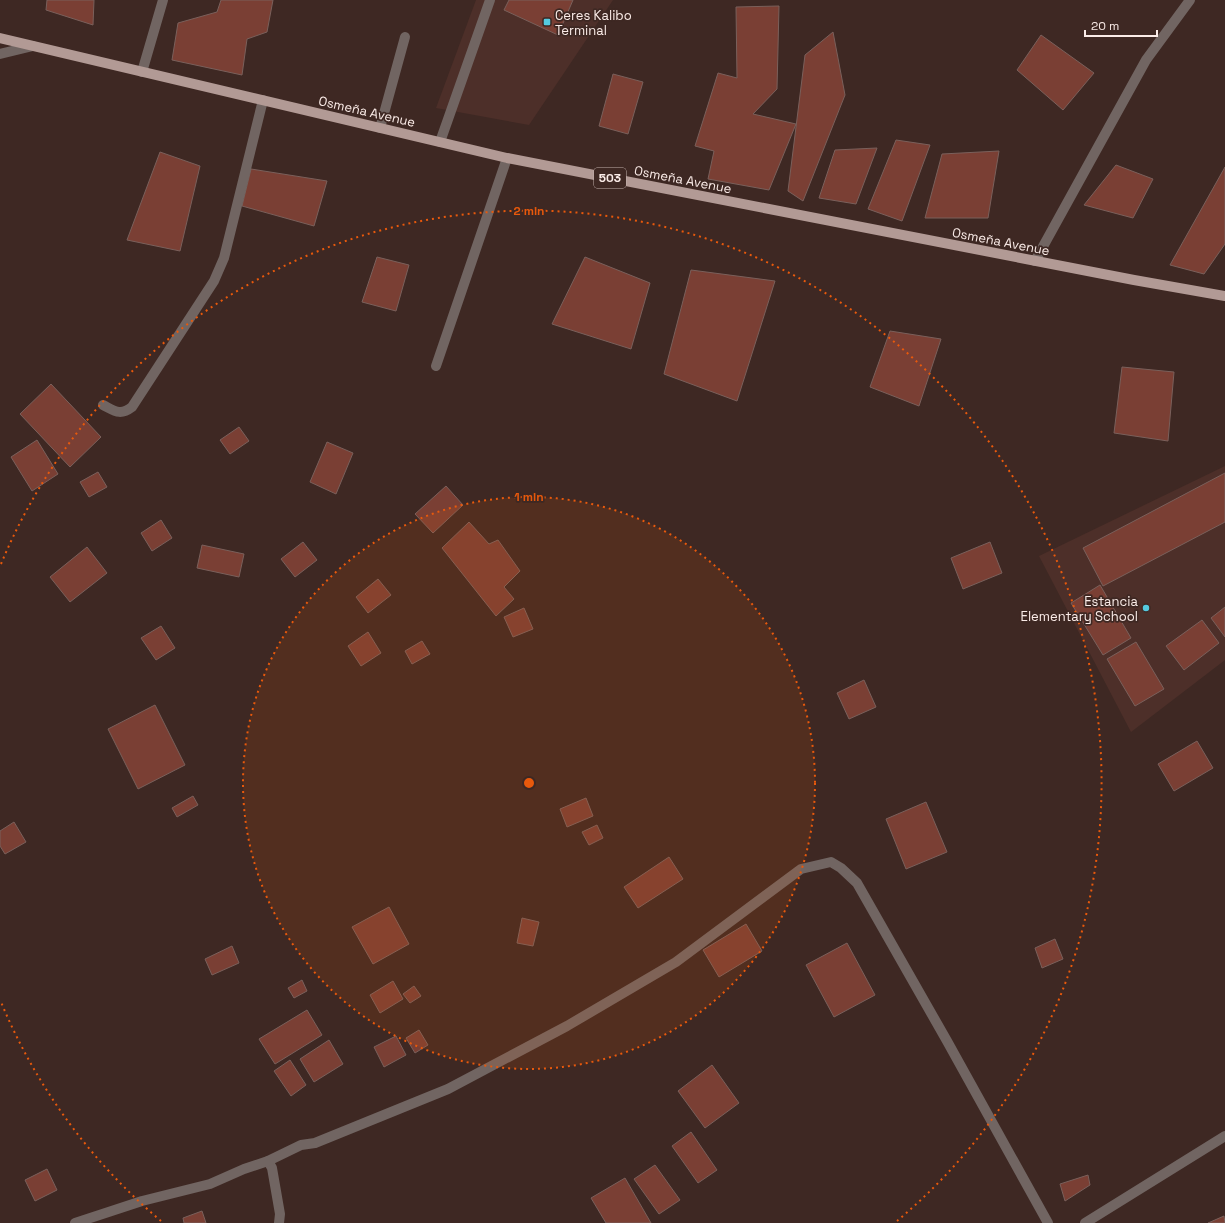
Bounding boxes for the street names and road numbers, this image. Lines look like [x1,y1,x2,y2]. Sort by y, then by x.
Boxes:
street label: Osmeña Avenue [317,92,417,131]
street label: Osmeña Avenue [633,162,733,197]
road number: 503 [594,168,626,188]
street label: Osmeña Avenue [951,224,1051,259]

